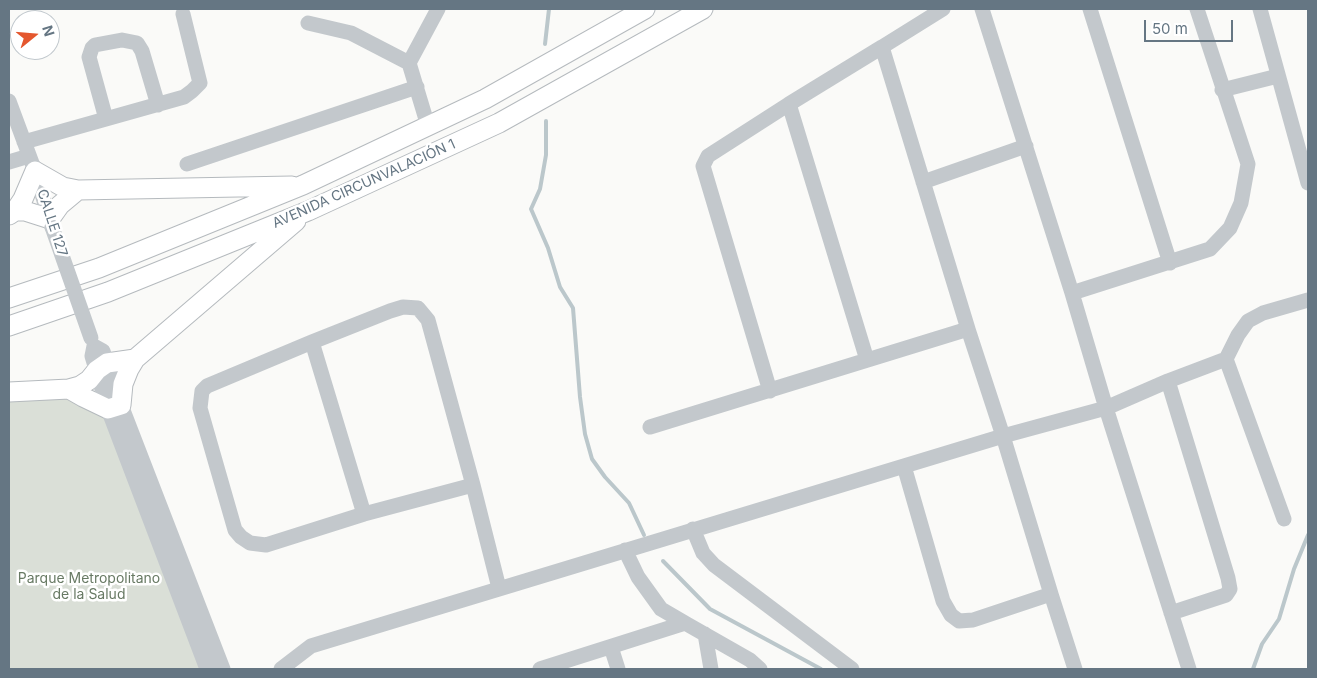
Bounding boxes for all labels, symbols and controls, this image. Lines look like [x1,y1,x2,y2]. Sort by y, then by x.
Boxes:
north arrow [10,10,60,60]
scale bar [1147,10,1236,42]
text: 50 m [1152,19,1188,38]
text: N [39,23,59,38]
street label: AVENIDA CIRCUNVALACIÓN 1 [270,136,458,232]
street label: CALLE 127 [33,187,71,259]
park label: Parque Metropolitano de la Salud [18,571,160,604]

